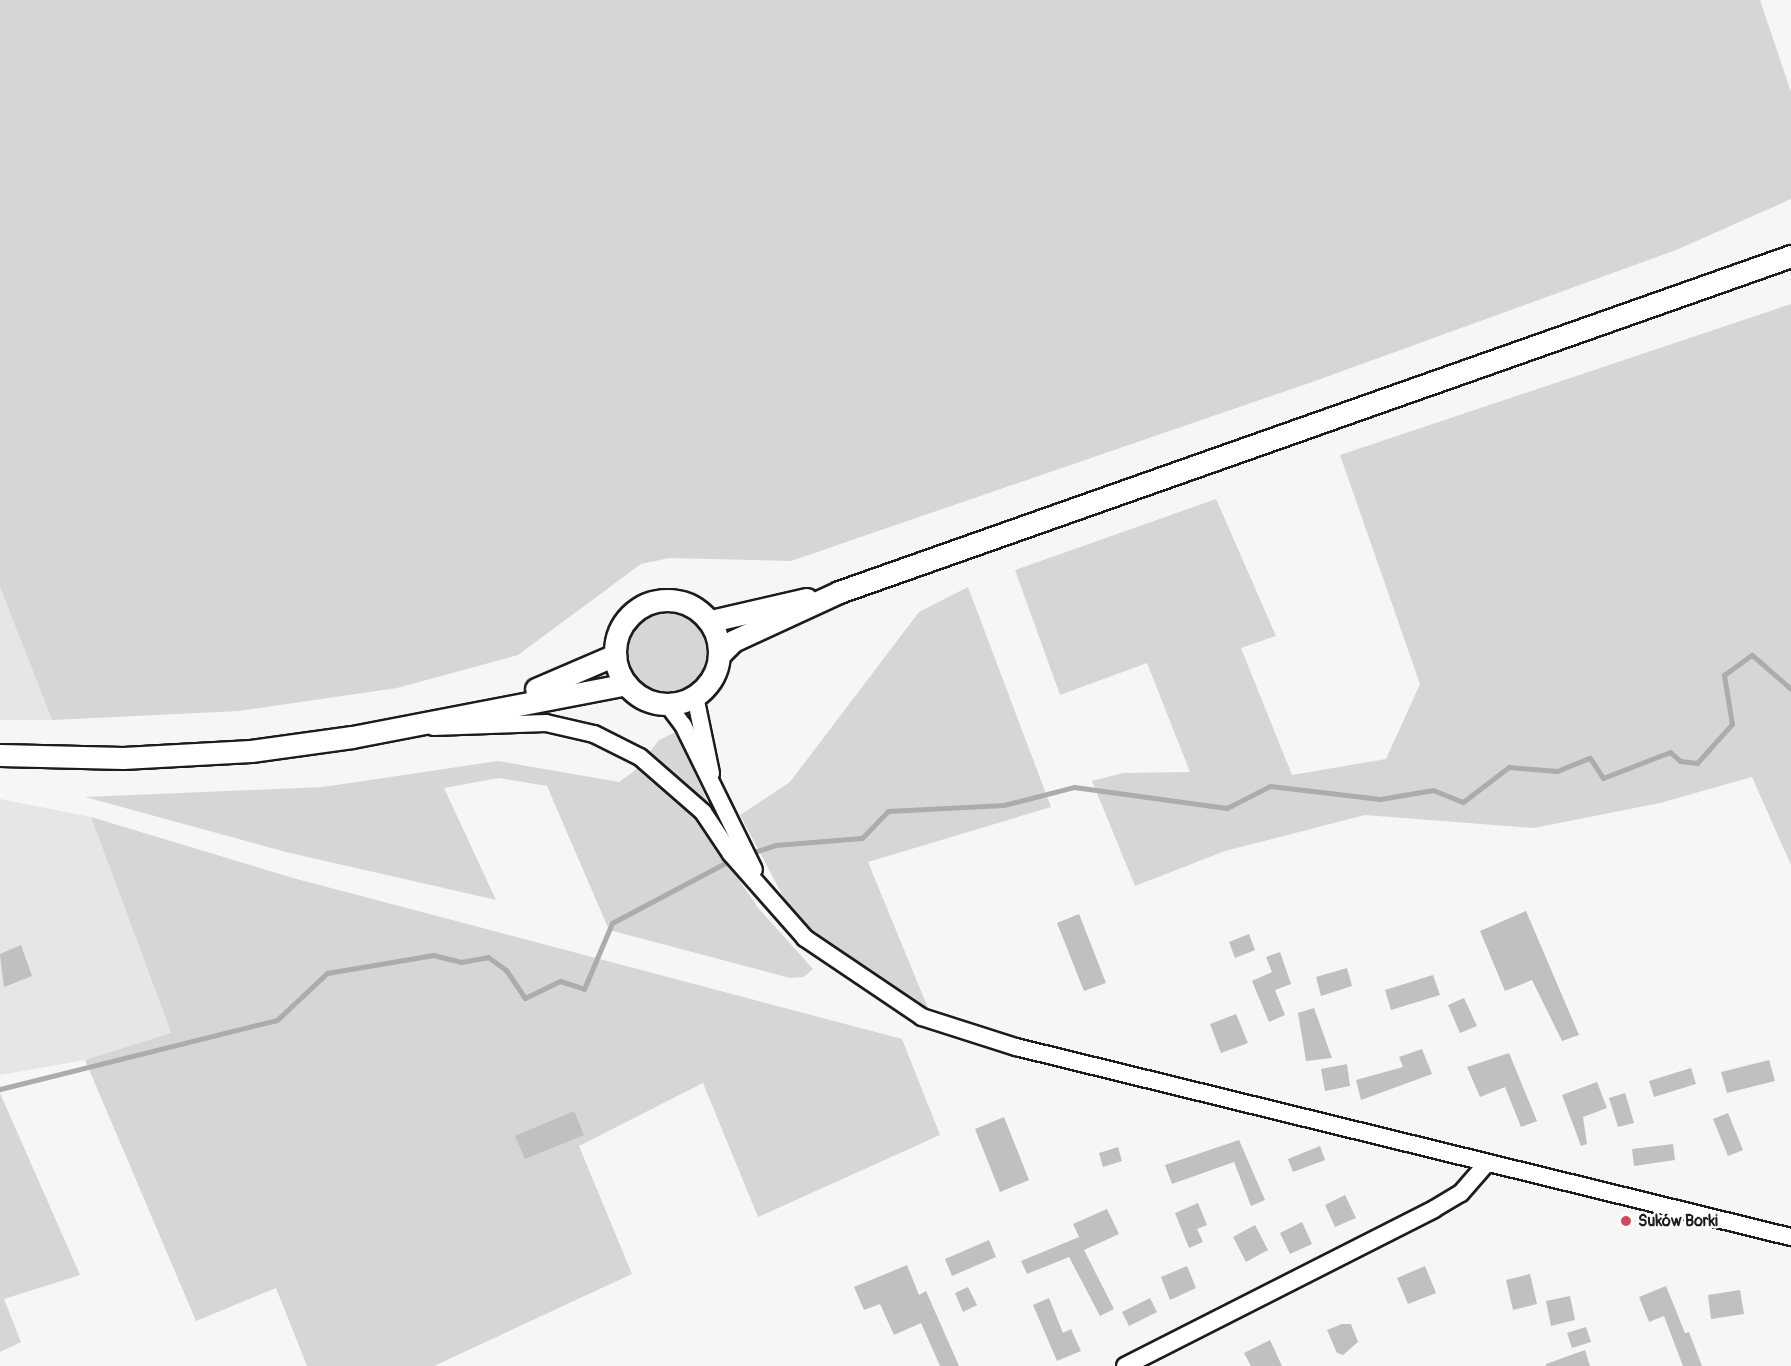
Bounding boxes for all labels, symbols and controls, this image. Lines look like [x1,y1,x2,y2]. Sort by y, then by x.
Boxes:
place label: Suków Borki [1638,1211,1718,1231]
marker: Suków Borki [1619,1214,1633,1228]

